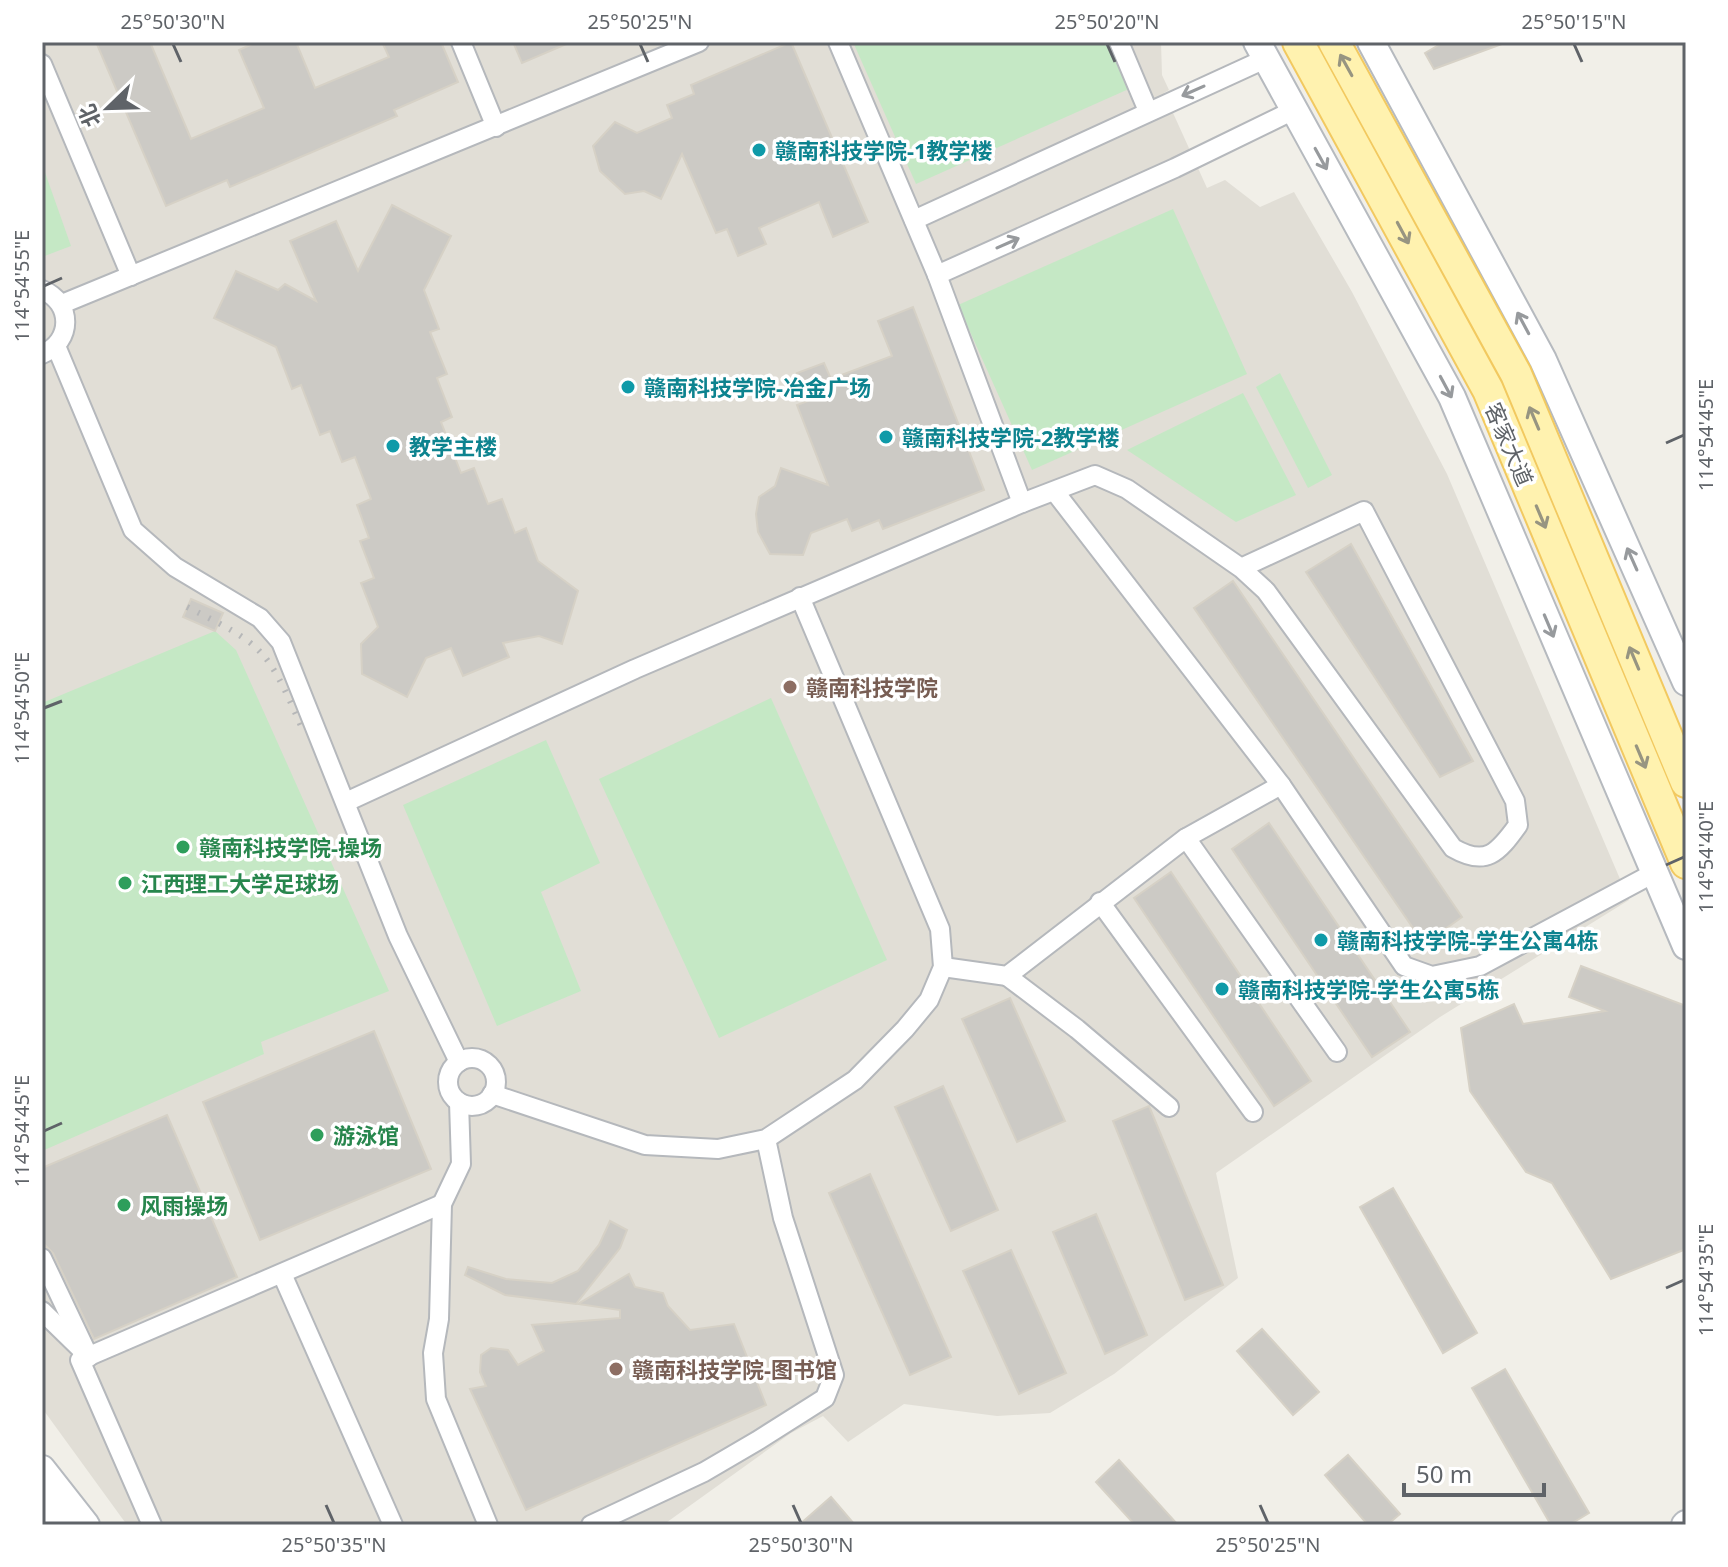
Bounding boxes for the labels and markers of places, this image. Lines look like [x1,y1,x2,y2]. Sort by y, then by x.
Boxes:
place label: 赣南科技学院-1教学楼 [775,135,993,165]
marker: 赣南科技学院-1教学楼 [750,141,768,159]
place label: 赣南科技学院-冶金广场 [644,372,871,402]
marker: 赣南科技学院-冶金广场 [619,378,637,396]
place label: 赣南科技学院-2教学楼 [902,422,1120,452]
marker: 赣南科技学院-2教学楼 [877,428,895,446]
place label: 教学主楼 [409,431,497,461]
marker: 教学主楼 [384,437,402,455]
place label: 赣南科技学院 [806,672,938,702]
marker: 赣南科技学院 [781,678,799,696]
place label: 赣南科技学院-操场 [199,832,382,862]
marker: 赣南科技学院-操场 [174,838,192,856]
place label: 江西理工大学足球场 [141,868,339,898]
marker: 江西理工大学足球场 [116,874,134,892]
place label: 赣南科技学院-学生公寓4栋 [1337,925,1599,955]
marker: 赣南科技学院-学生公寓4栋 [1312,931,1330,949]
place label: 赣南科技学院-学生公寓5栋 [1238,974,1500,1004]
marker: 赣南科技学院-学生公寓5栋 [1213,980,1231,998]
place label: 游泳馆 [333,1120,399,1150]
marker: 游泳馆 [308,1126,326,1144]
place label: 风雨操场 [140,1190,228,1220]
marker: 风雨操场 [115,1196,133,1214]
place label: 赣南科技学院-图书馆 [632,1354,837,1384]
marker: 赣南科技学院-图书馆 [607,1360,625,1378]

